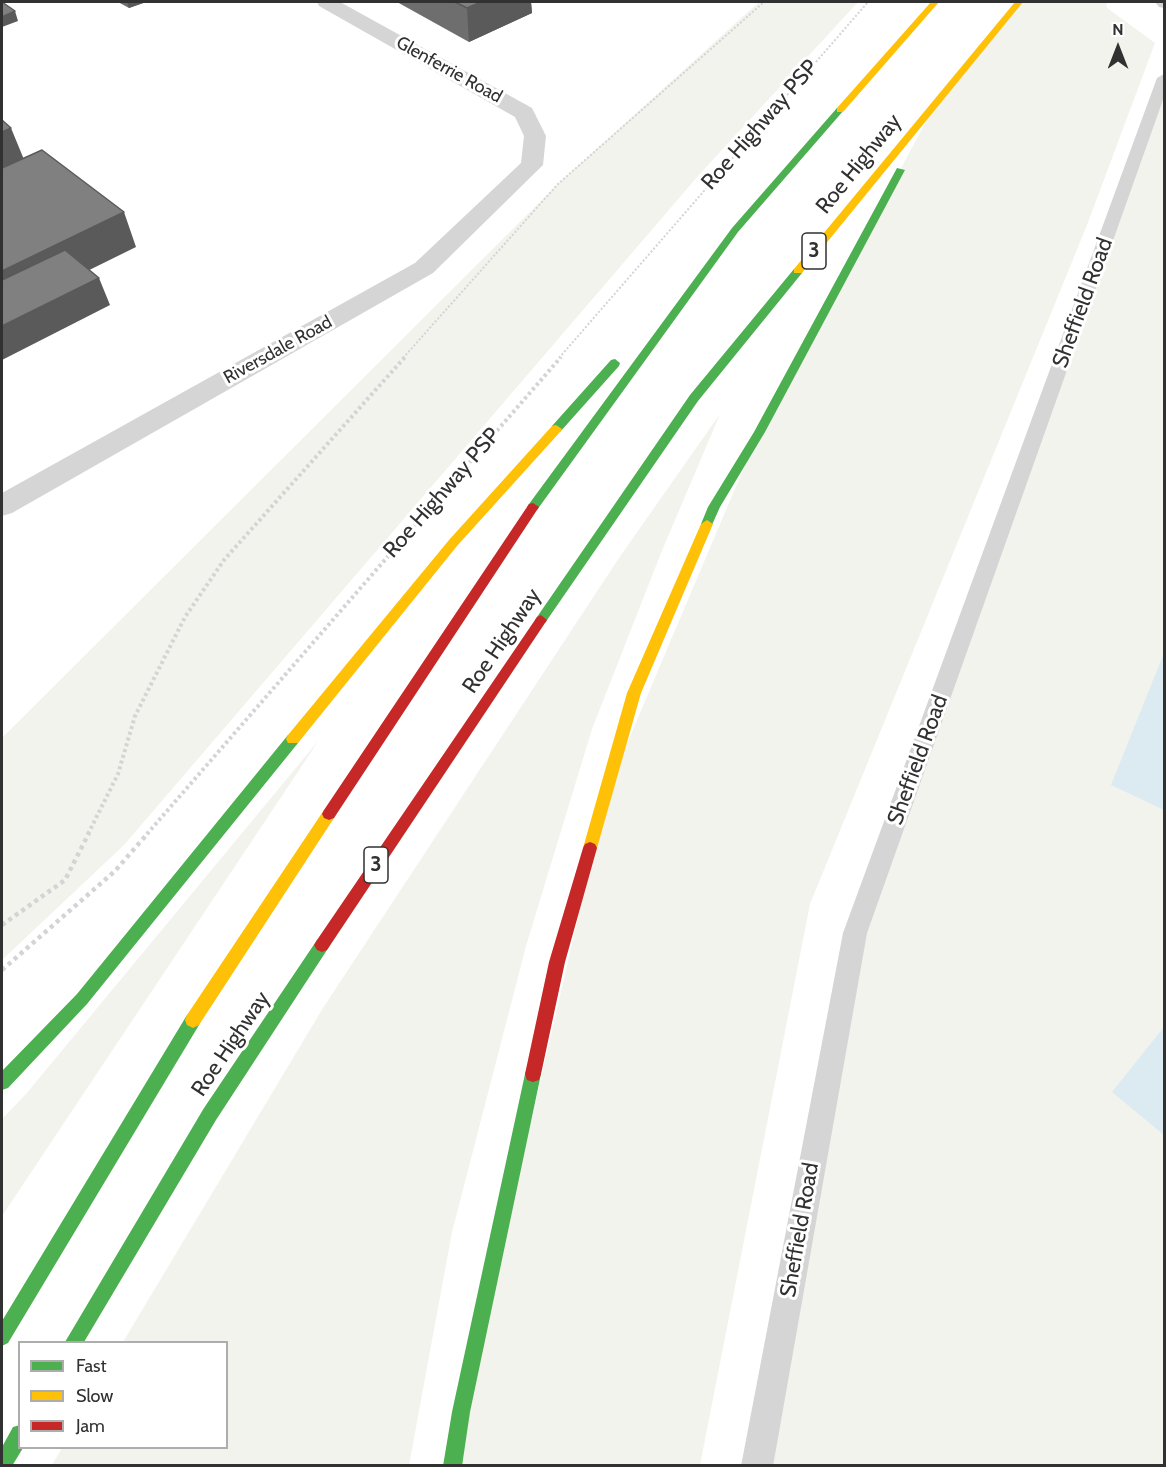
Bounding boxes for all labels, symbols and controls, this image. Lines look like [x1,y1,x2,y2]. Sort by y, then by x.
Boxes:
north arrow [1088,18,1148,78]
text: N [1112,20,1124,39]
street label: Glenferrie Road [392,32,506,108]
street label: Roe Highway PSP [696,54,824,196]
street label: Roe Highway [811,109,907,219]
road number: 3 [802,233,826,269]
street label: Sheffield Road [1047,234,1119,372]
street label: Riversdale Road [220,311,336,389]
street label: Roe Highway PSP [378,422,506,564]
street label: Roe Highway [457,583,547,699]
street label: Sheffield Road [882,691,954,829]
road number: 3 [364,847,388,883]
street label: Roe Highway [186,986,276,1102]
street label: Sheffield Road [775,1161,825,1299]
legend [18,1341,228,1449]
text: Fast [76,1355,107,1377]
text: Slow [76,1385,113,1407]
text: Jam [76,1415,105,1437]

